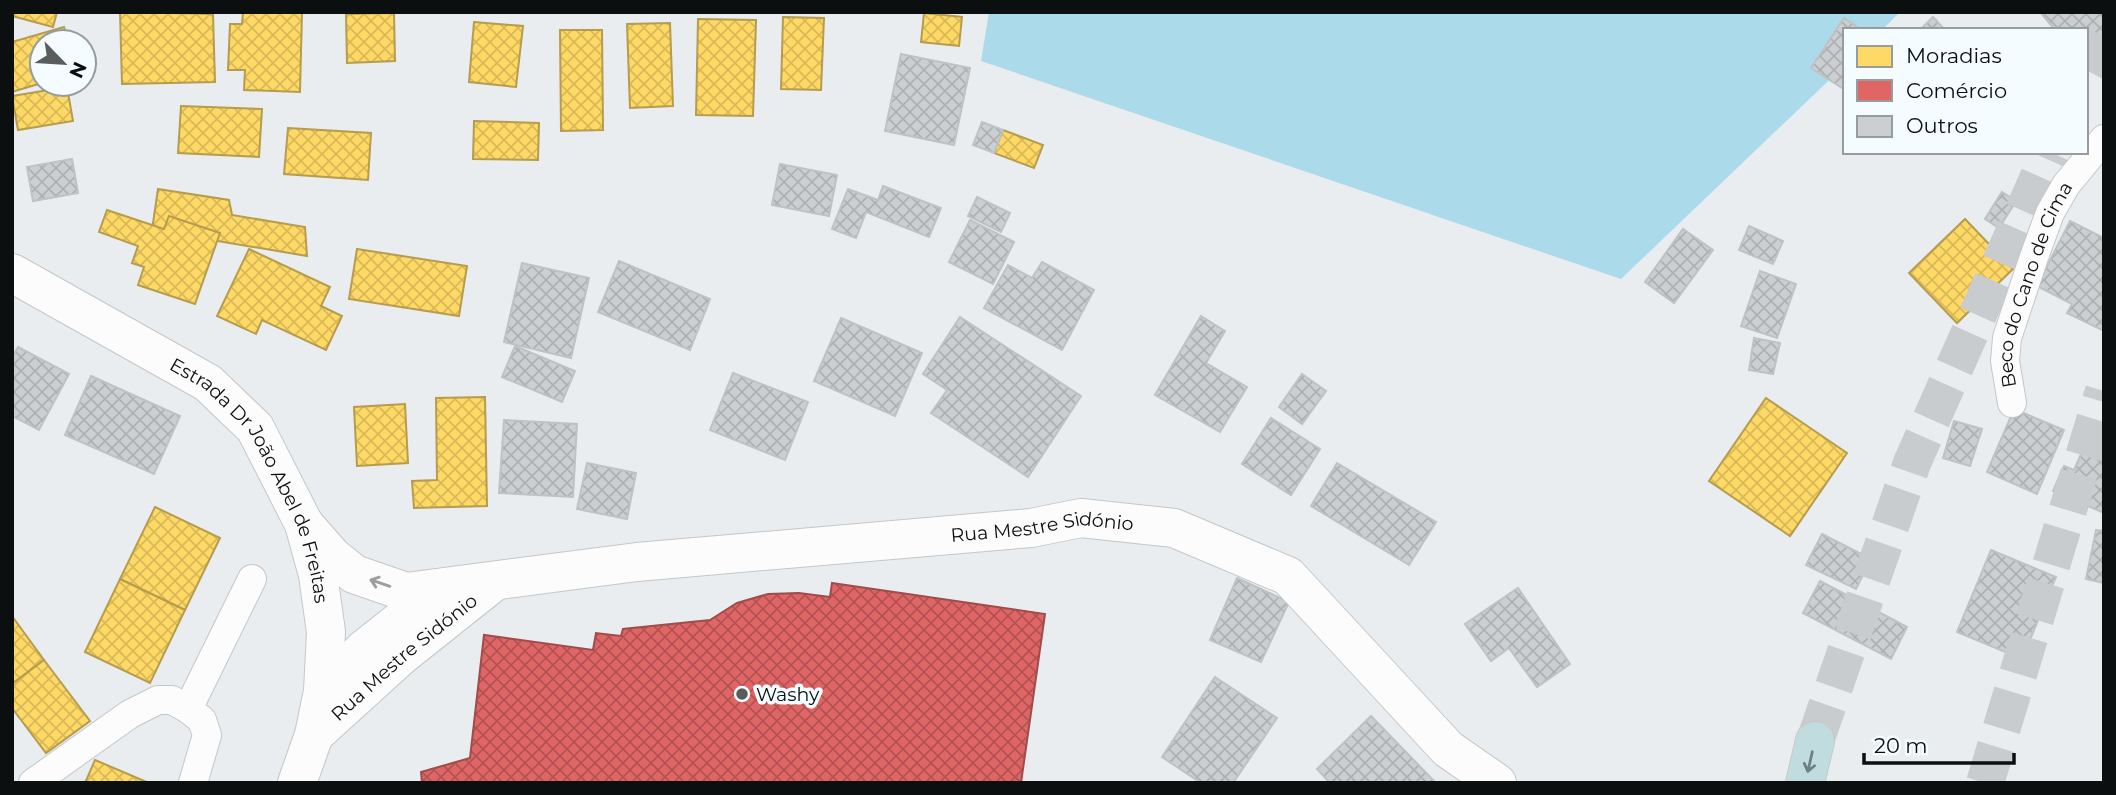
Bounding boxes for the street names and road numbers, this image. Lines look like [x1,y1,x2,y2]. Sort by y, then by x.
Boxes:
street label: Beco do Cano de Cima [1994,178,2078,389]
street label: Estrada Dr João Abel de Freitas [166,353,333,605]
street label: Rua Mestre Sidónio [950,507,1135,547]
street label: Rua Mestre Sidónio [326,589,482,726]

